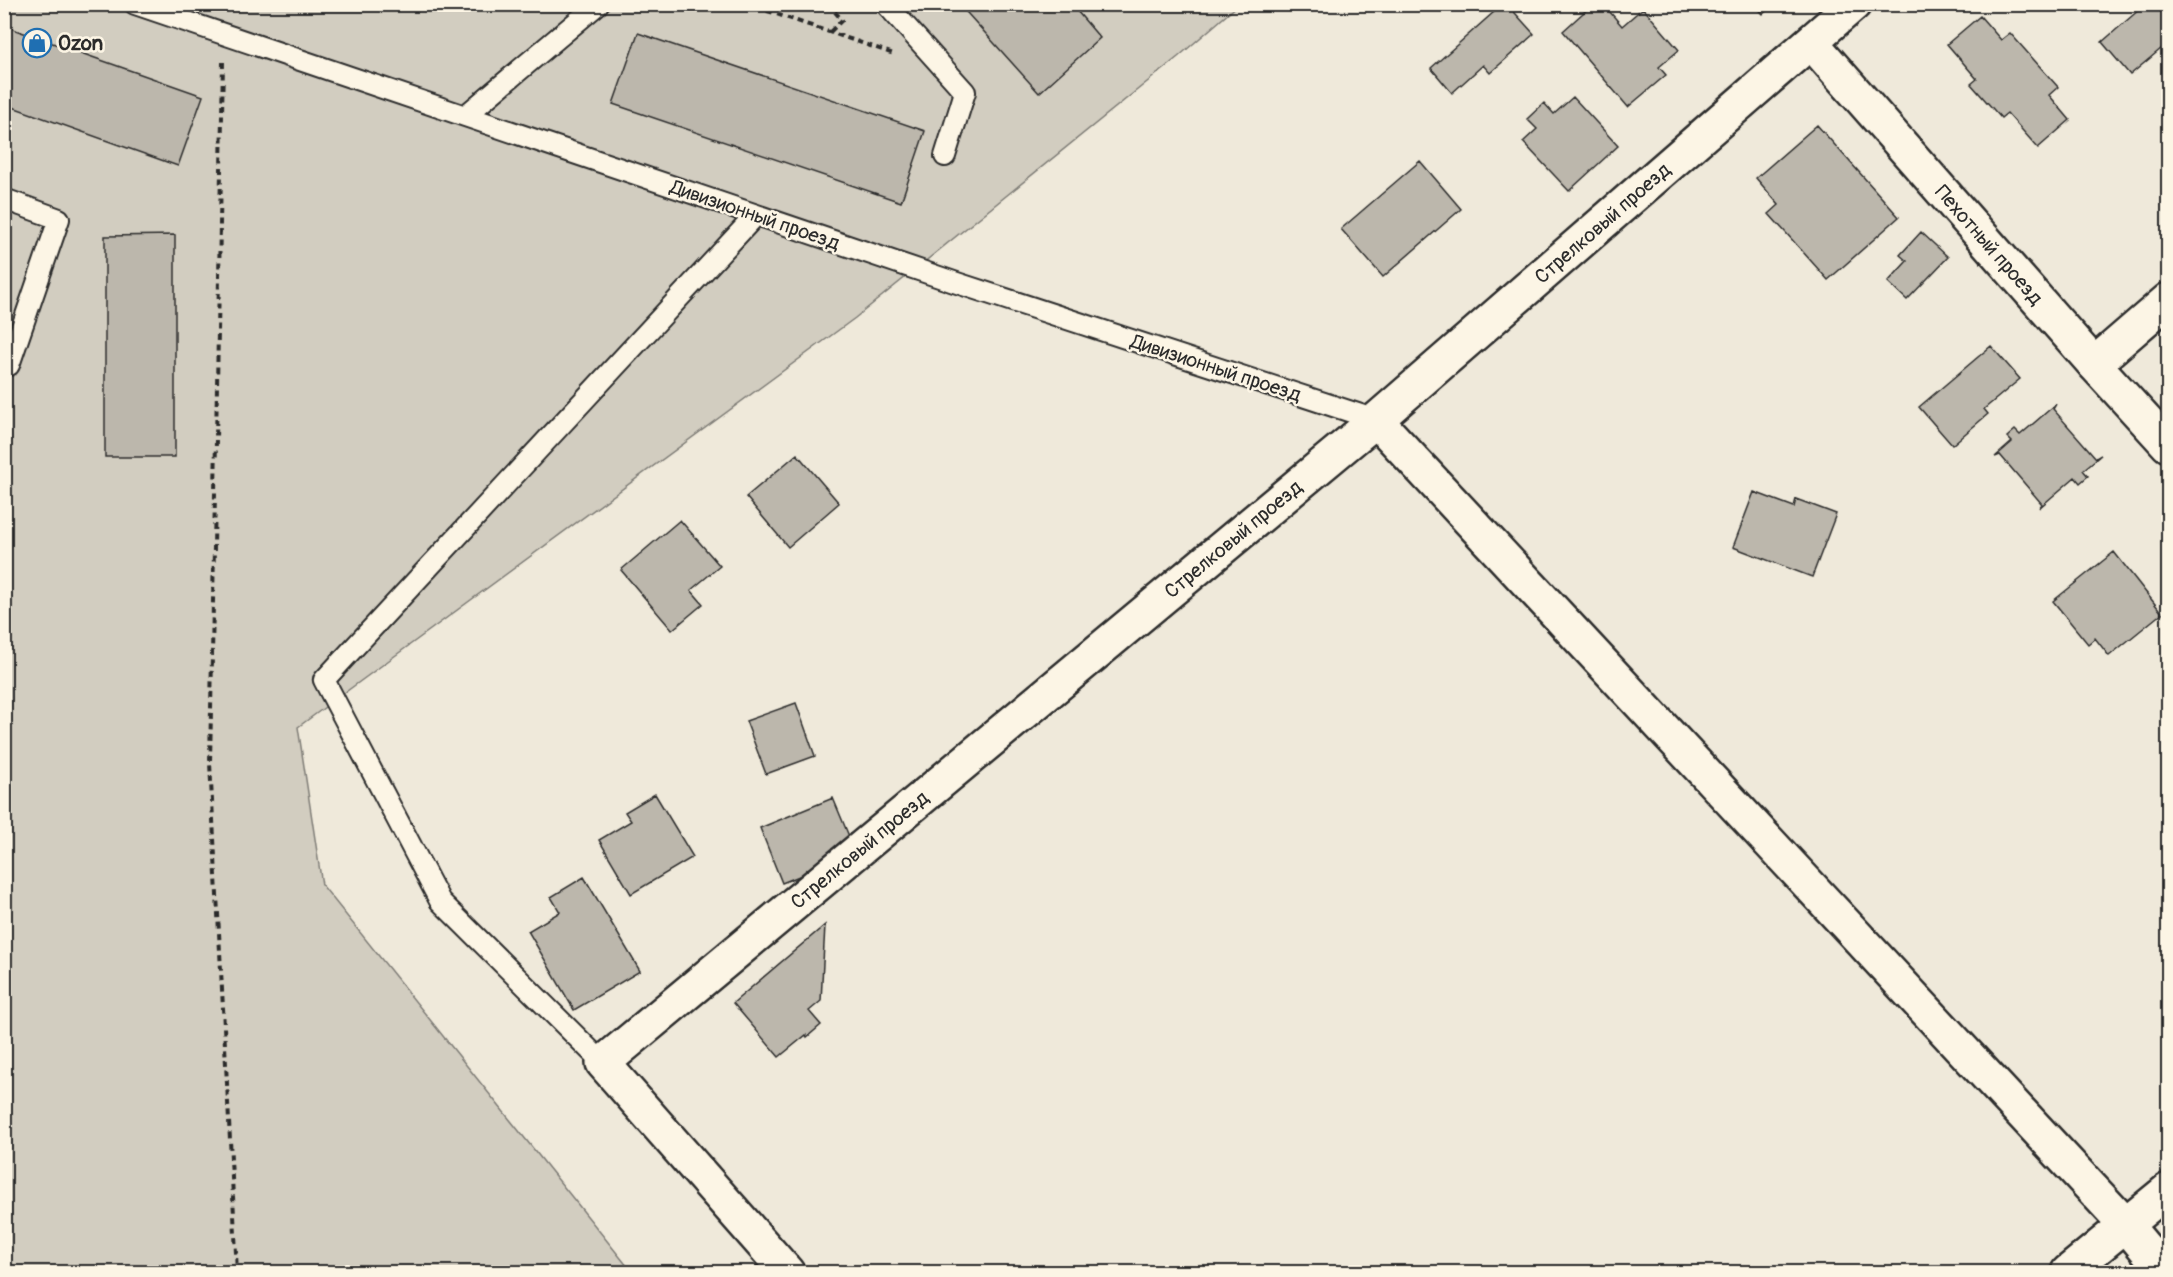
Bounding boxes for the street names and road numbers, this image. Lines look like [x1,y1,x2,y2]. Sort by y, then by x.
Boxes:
street label: Стрелковый проезд [1529,157,1675,289]
street label: Дивизионный проезд [666,174,843,256]
street label: Пехотный проезд [1930,180,2049,310]
street label: Дивизионный проезд [1127,328,1304,407]
street label: Стрелковый проезд [1159,474,1307,603]
street label: Стрелковый проезд [785,785,933,914]

